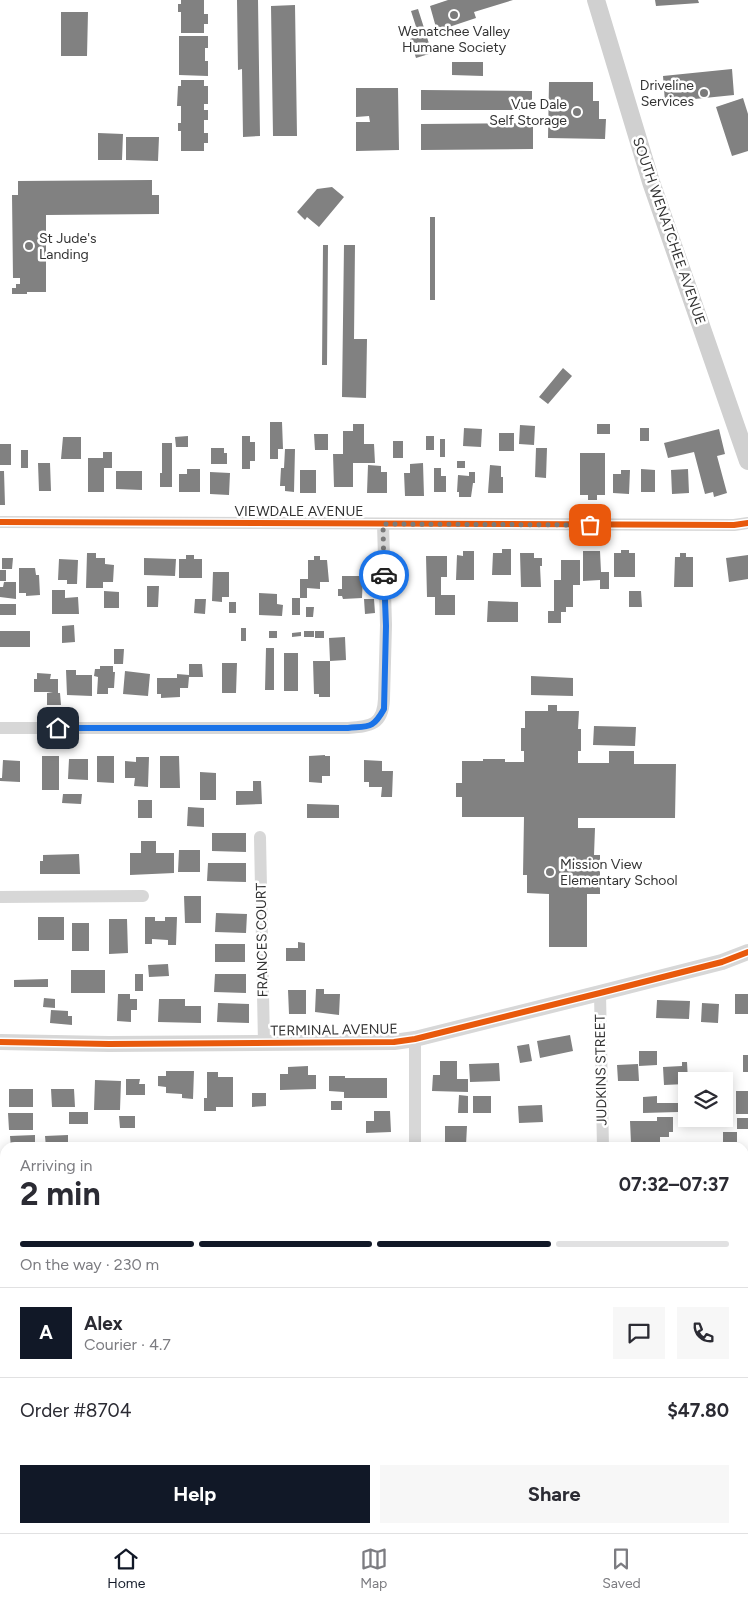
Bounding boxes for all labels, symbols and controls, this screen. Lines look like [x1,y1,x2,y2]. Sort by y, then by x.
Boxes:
marker: Wenatchee Valley Humane Society [448,9,460,21]
place label: Wenatchee Valley Humane Society [398,23,511,56]
place label: Driveline Services [640,77,694,110]
marker: Driveline Services [698,87,710,99]
place label: Vue Dale Self Storage [489,96,567,129]
marker: Vue Dale Self Storage [571,106,583,118]
street label: SOUTH WENATCHEE AVENUE [629,135,709,327]
place label: St Jude's Landing [39,230,97,263]
marker: St Jude's Landing [23,240,35,252]
street label: VIEWDALE AVENUE [234,503,364,520]
pin [569,504,611,546]
icon: bag [576,511,604,539]
courier [359,550,409,600]
icon: car [370,561,398,589]
pin [37,707,79,749]
icon: home [44,714,72,742]
place label: Mission View Elementary School [560,856,678,889]
marker: Mission View Elementary School [544,866,556,878]
street label: FRANCES COURT [252,882,271,997]
street label: JUDKINS STREET [592,1014,610,1126]
street label: TERMINAL AVENUE [270,1020,398,1040]
map controls [678,1072,733,1127]
button: layers [678,1072,733,1127]
text: Arriving in [20,1156,92,1175]
text: 07:32–07:37 [619,1173,729,1196]
text: 2 min [20,1175,101,1213]
text: On the way · 230 m [20,1255,159,1274]
button: chat [613,1307,665,1359]
button: phone [677,1307,729,1359]
text: Alex [84,1312,123,1335]
text: A [39,1321,53,1344]
text: Courier · 4.7 [84,1335,171,1354]
text: Order #8704 [20,1399,132,1422]
text: $47.80 [667,1399,729,1422]
button: Help [20,1465,370,1523]
button: Share [380,1465,729,1523]
tab: Home [107,1545,145,1592]
tab: Map [360,1545,388,1592]
tab: Saved [602,1545,641,1592]

